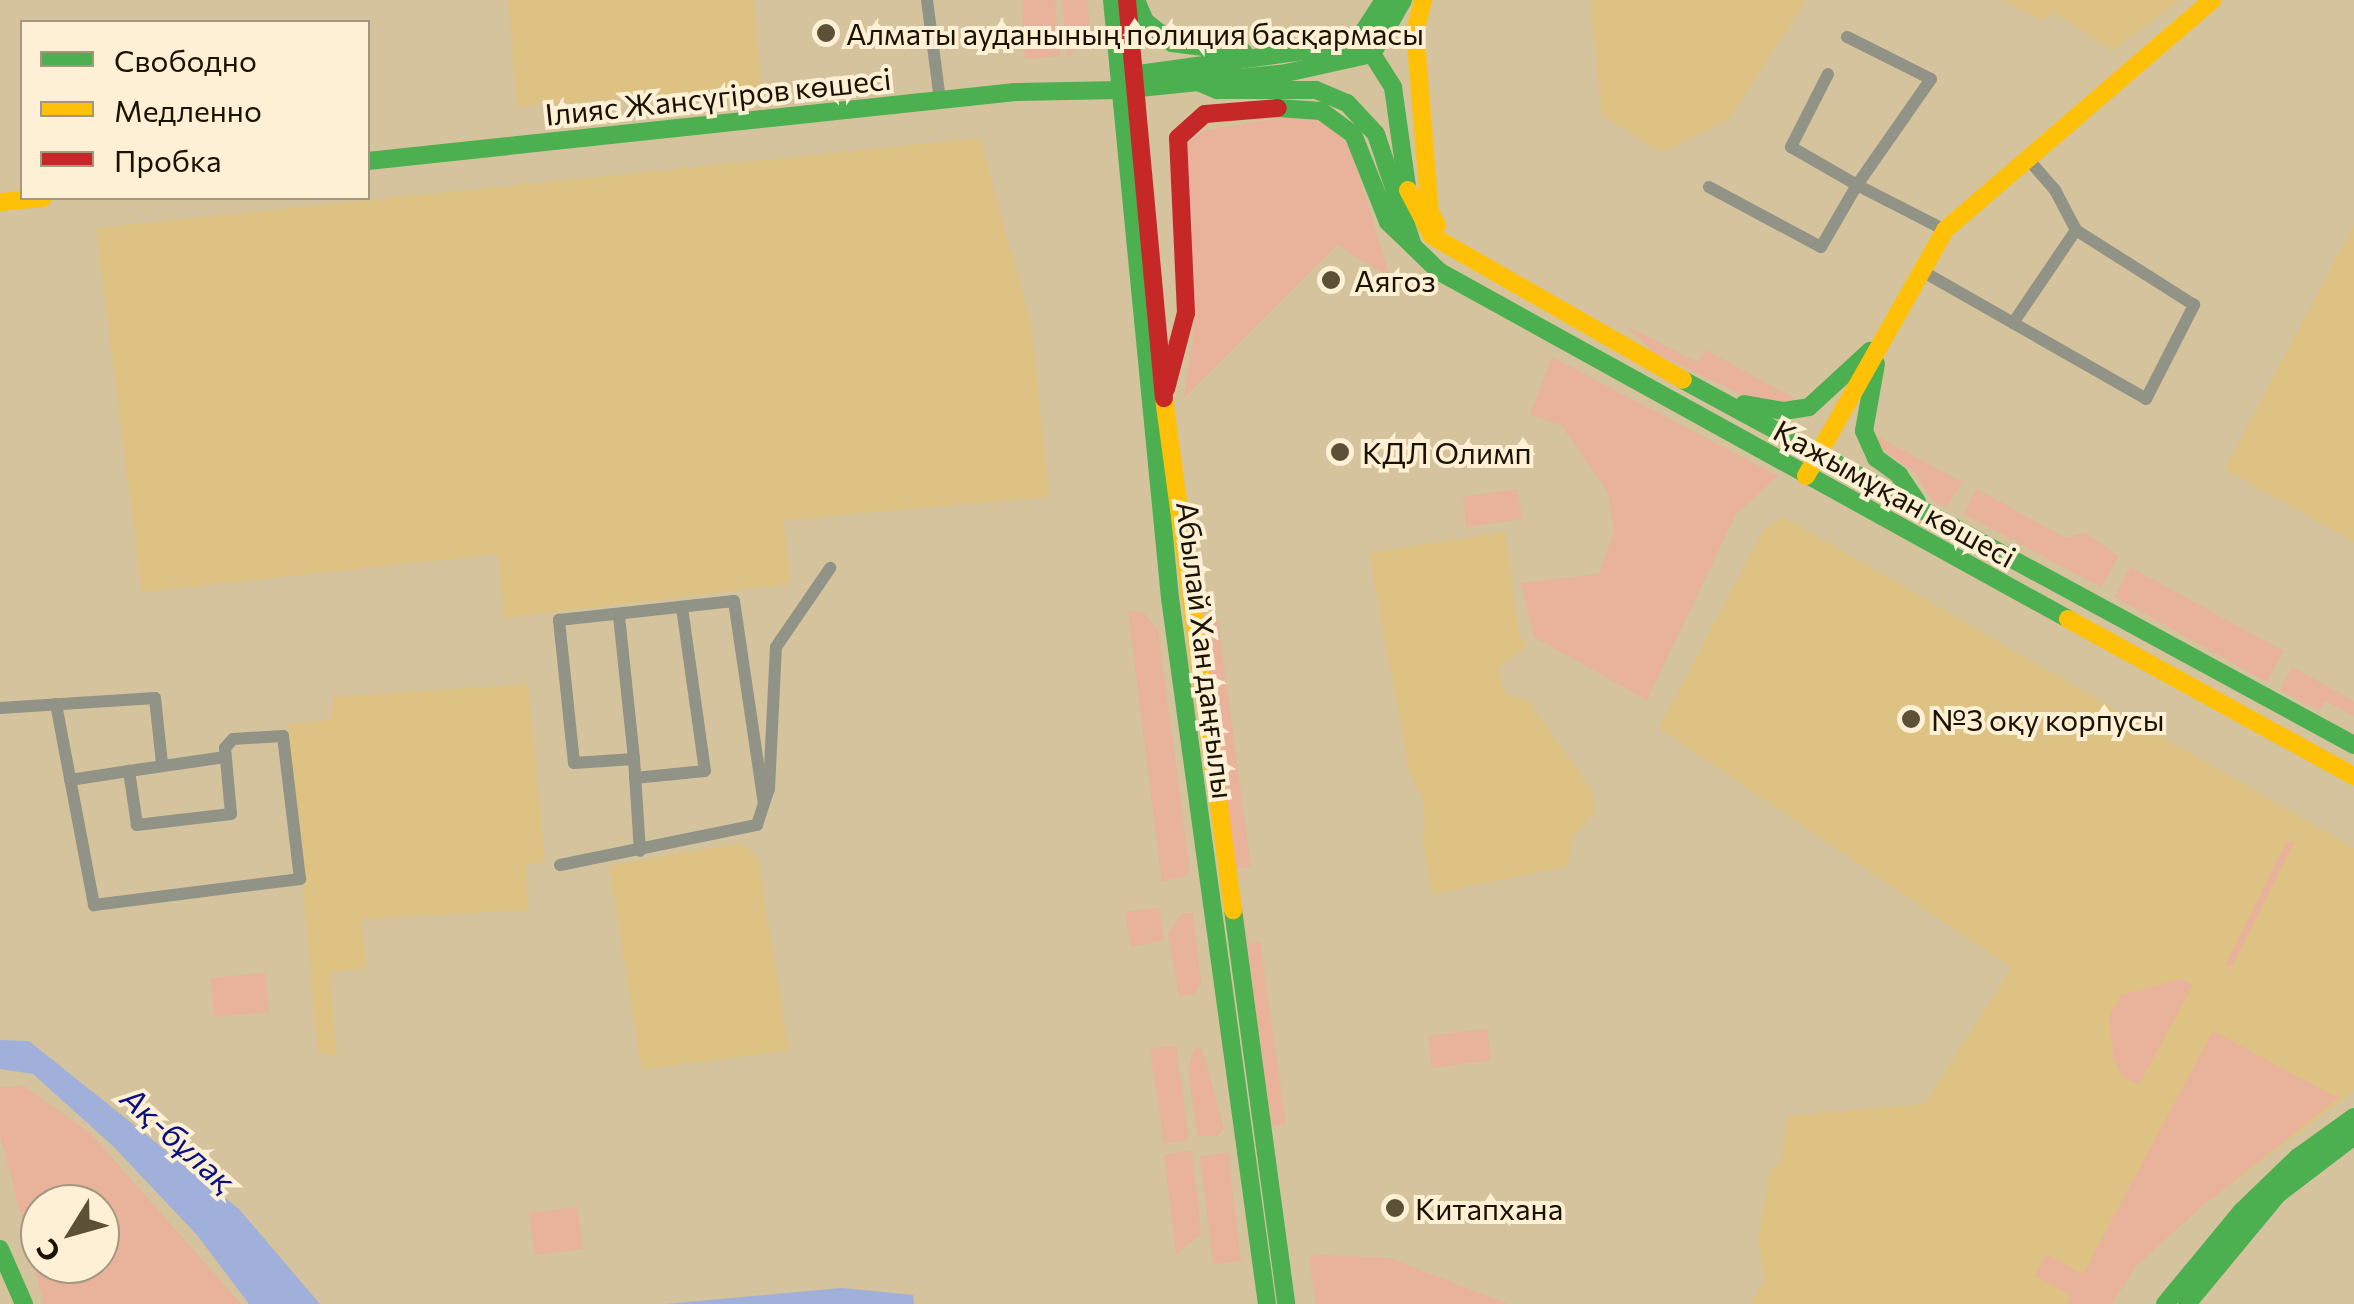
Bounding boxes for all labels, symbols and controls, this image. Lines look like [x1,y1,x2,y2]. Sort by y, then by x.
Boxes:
place label: Алматы ауданының полиция басқармасы [846,15,1424,51]
legend [20,20,370,200]
marker: Алматы ауданының полиция басқармасы [815,22,837,44]
text: Свободно [114,41,257,78]
street label: Ілияс Жансүгіров көшесі [543,60,893,132]
text: Медленно [114,91,262,128]
text: Пробка [114,141,222,178]
place label: Аягоз [1354,262,1436,298]
marker: Аягоз [1318,267,1344,293]
street label: Қажымұқан көшесі [1768,412,2022,574]
place label: КДЛ Олимп [1362,434,1532,470]
marker: КДЛ Олимп [1327,439,1353,465]
street label: Абылай Хан даңғылы [1170,499,1242,801]
place label: №3 оқу корпусы [1931,701,2164,737]
marker: №3 оқу корпусы [1900,708,1922,730]
water label: Ақ-бұлақ [114,1078,244,1200]
north arrow [20,1184,120,1284]
place label: Китапхана [1415,1190,1563,1226]
marker: Китапхана [1384,1197,1406,1219]
text: С [28,1233,67,1269]

